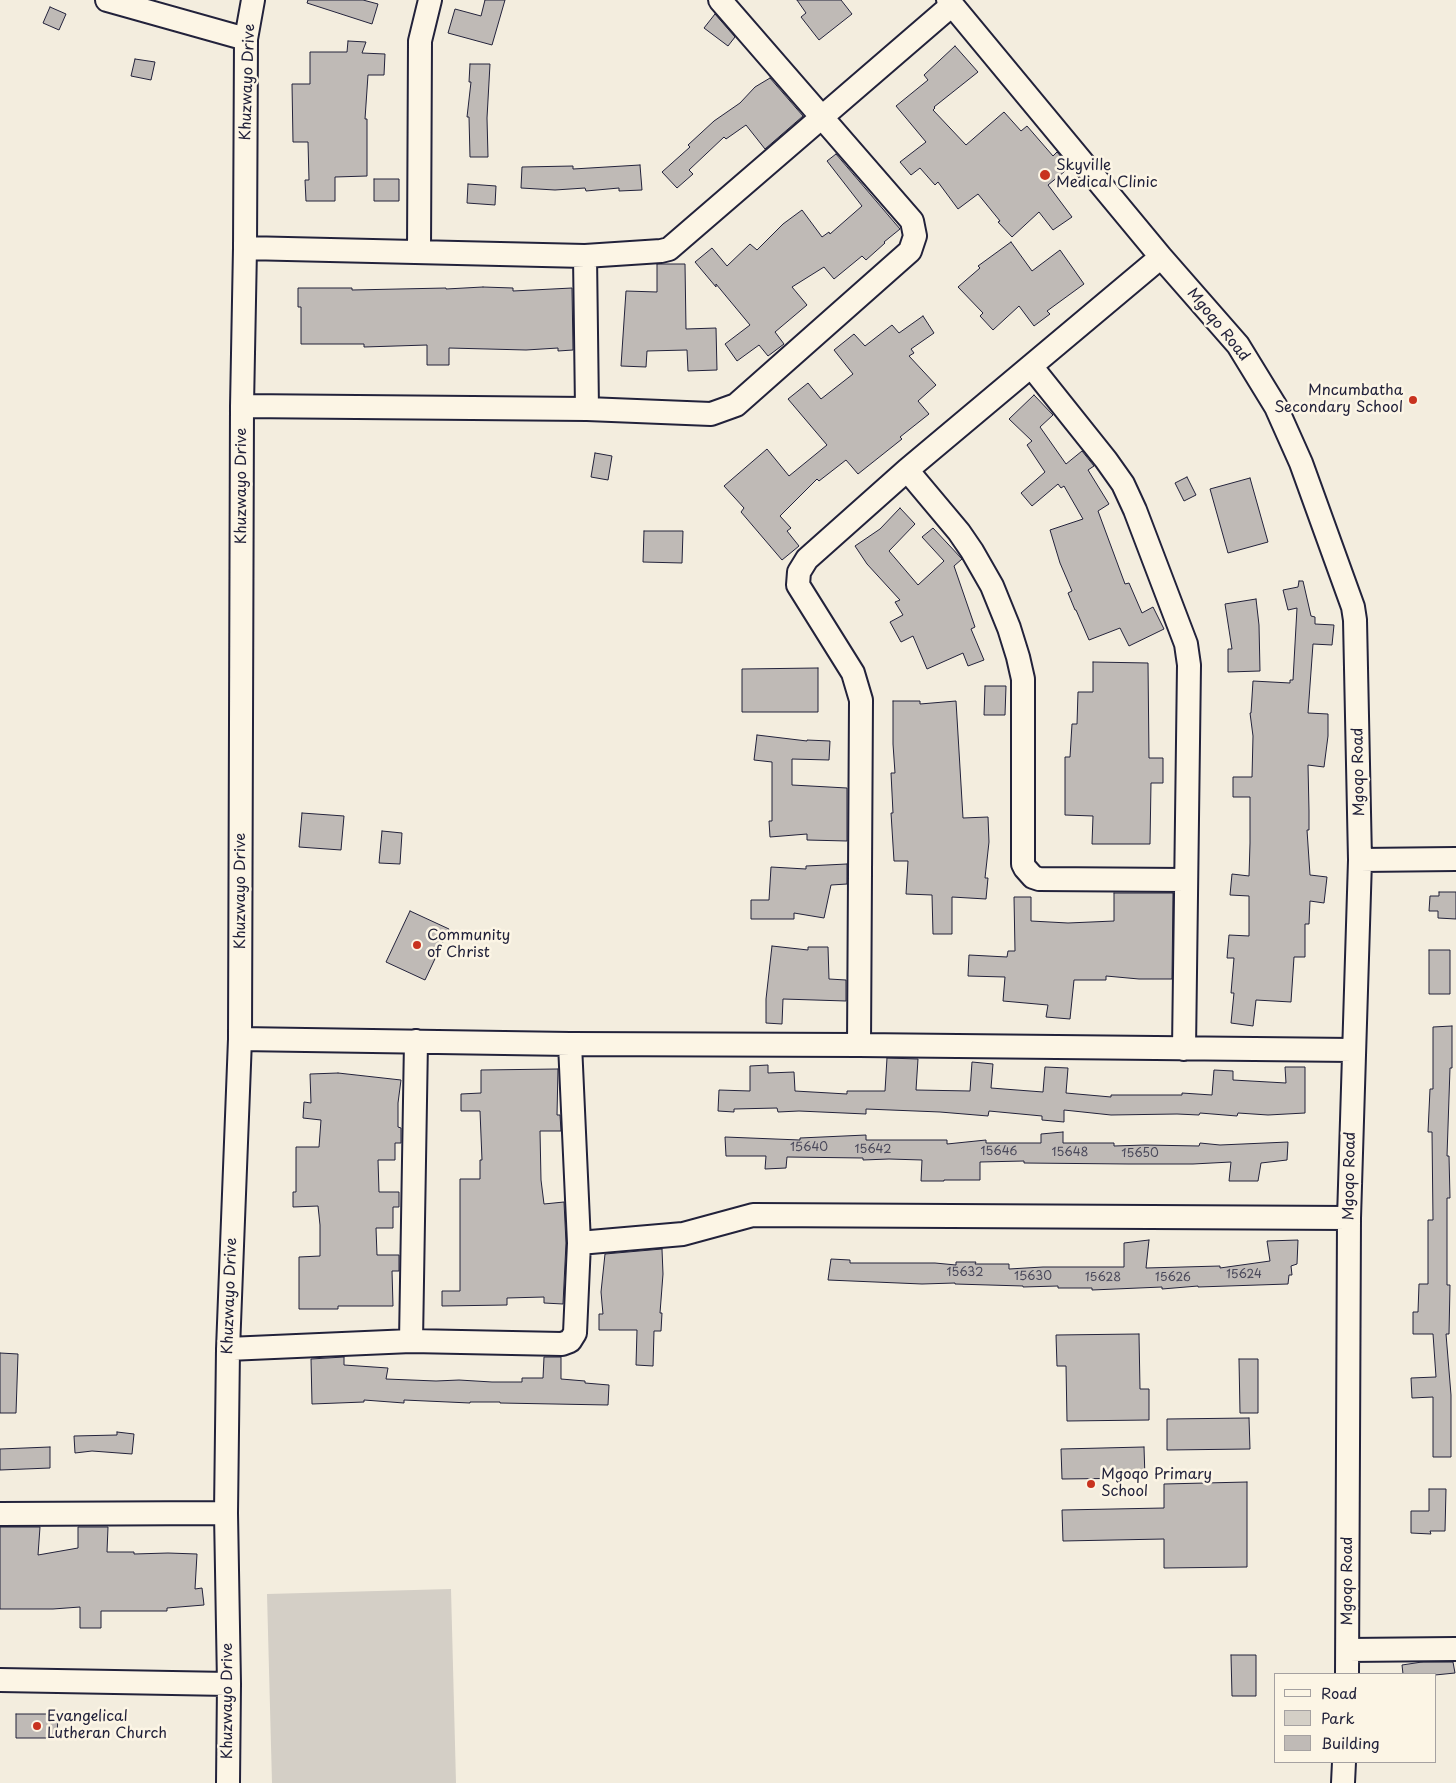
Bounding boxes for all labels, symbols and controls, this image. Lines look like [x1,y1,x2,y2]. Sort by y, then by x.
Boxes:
street label: Khuzwayo Drive [237,23,259,141]
place label: Skyville Medical Clinic [1056,157,1158,192]
marker: Skyville Medical Clinic [1038,168,1052,182]
street label: Mgoqo Road [1183,285,1253,365]
place label: Mncumbatha Secondary School [1274,382,1403,417]
marker: Mncumbatha Secondary School [1407,394,1419,406]
street label: Khuzwayo Drive [233,428,251,544]
street label: Mgoqo Road [1349,727,1369,817]
street label: Khuzwayo Drive [232,833,250,949]
place label: Community of Christ [427,927,510,962]
marker: Community of Christ [411,939,423,951]
street label: Mgoqo Road [1340,1131,1360,1221]
house number: 15640 [790,1141,828,1155]
house number: 15642 [854,1143,892,1157]
house number: 15646 [981,1145,1017,1159]
house number: 15648 [1052,1146,1088,1160]
house number: 15650 [1121,1147,1159,1161]
street label: Khuzwayo Drive [219,1237,241,1355]
house number: 15632 [947,1266,983,1280]
house number: 15624 [1226,1268,1262,1282]
house number: 15630 [1014,1270,1052,1284]
house number: 15628 [1085,1271,1121,1285]
house number: 15626 [1155,1271,1191,1285]
place label: Mgoqo Primary School [1101,1466,1212,1501]
marker: Mgoqo Primary School [1085,1478,1097,1490]
street label: Mgoqo Road [1339,1537,1357,1625]
street label: Khuzwayo Drive [219,1643,237,1759]
legend [1274,1673,1436,1763]
text: Road [1321,1681,1357,1704]
text: Park [1321,1706,1355,1729]
place label: Evangelical Lutheran Church [47,1708,167,1743]
marker: Evangelical Lutheran Church [31,1720,43,1732]
text: Building [1321,1731,1380,1754]

